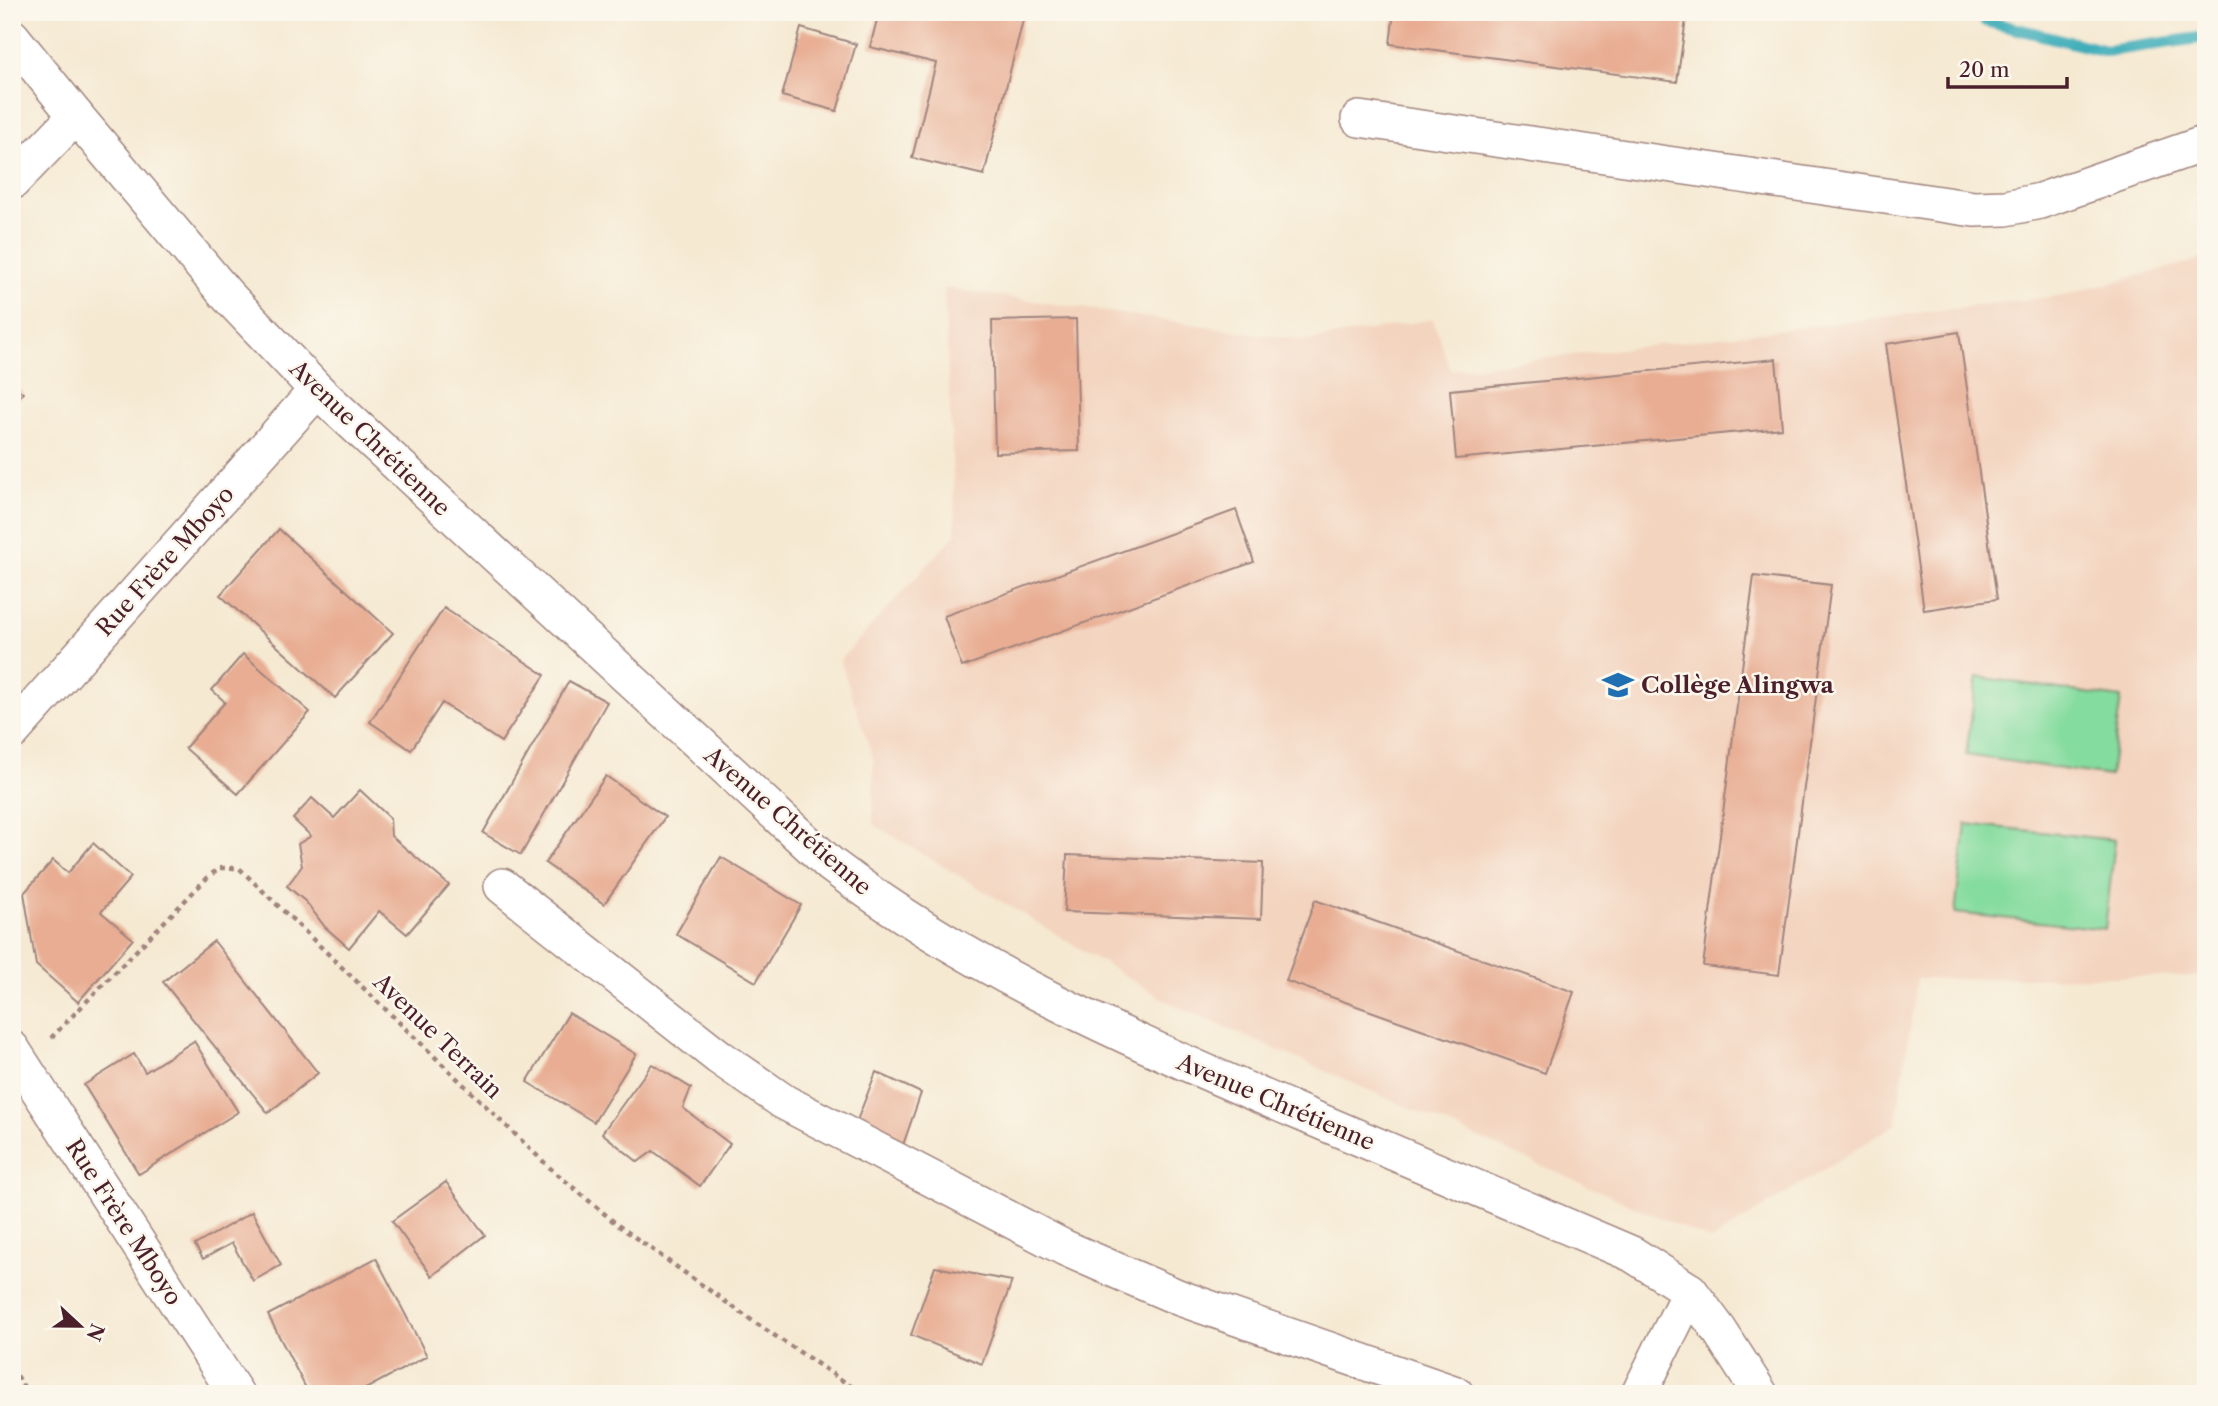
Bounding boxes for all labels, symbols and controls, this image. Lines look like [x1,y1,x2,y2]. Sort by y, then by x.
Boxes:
scale bar [1948,46,2068,90]
text: 20 m [1959,57,2010,82]
street label: Avenue Chrétienne [283,354,456,522]
street label: Rue Frère Mboyo [90,480,240,642]
school or university icon: Collège Alingwa [1601,668,1635,702]
place label: Collège Alingwa [1641,671,1835,699]
street label: Avenue Chrétienne [698,740,877,901]
street label: Avenue Terrain [367,967,508,1104]
street label: Avenue Chrétienne [1172,1047,1379,1156]
street label: Rue Frère Mboyo [60,1134,188,1310]
north arrow [46,1290,116,1360]
text: N [82,1320,109,1344]

